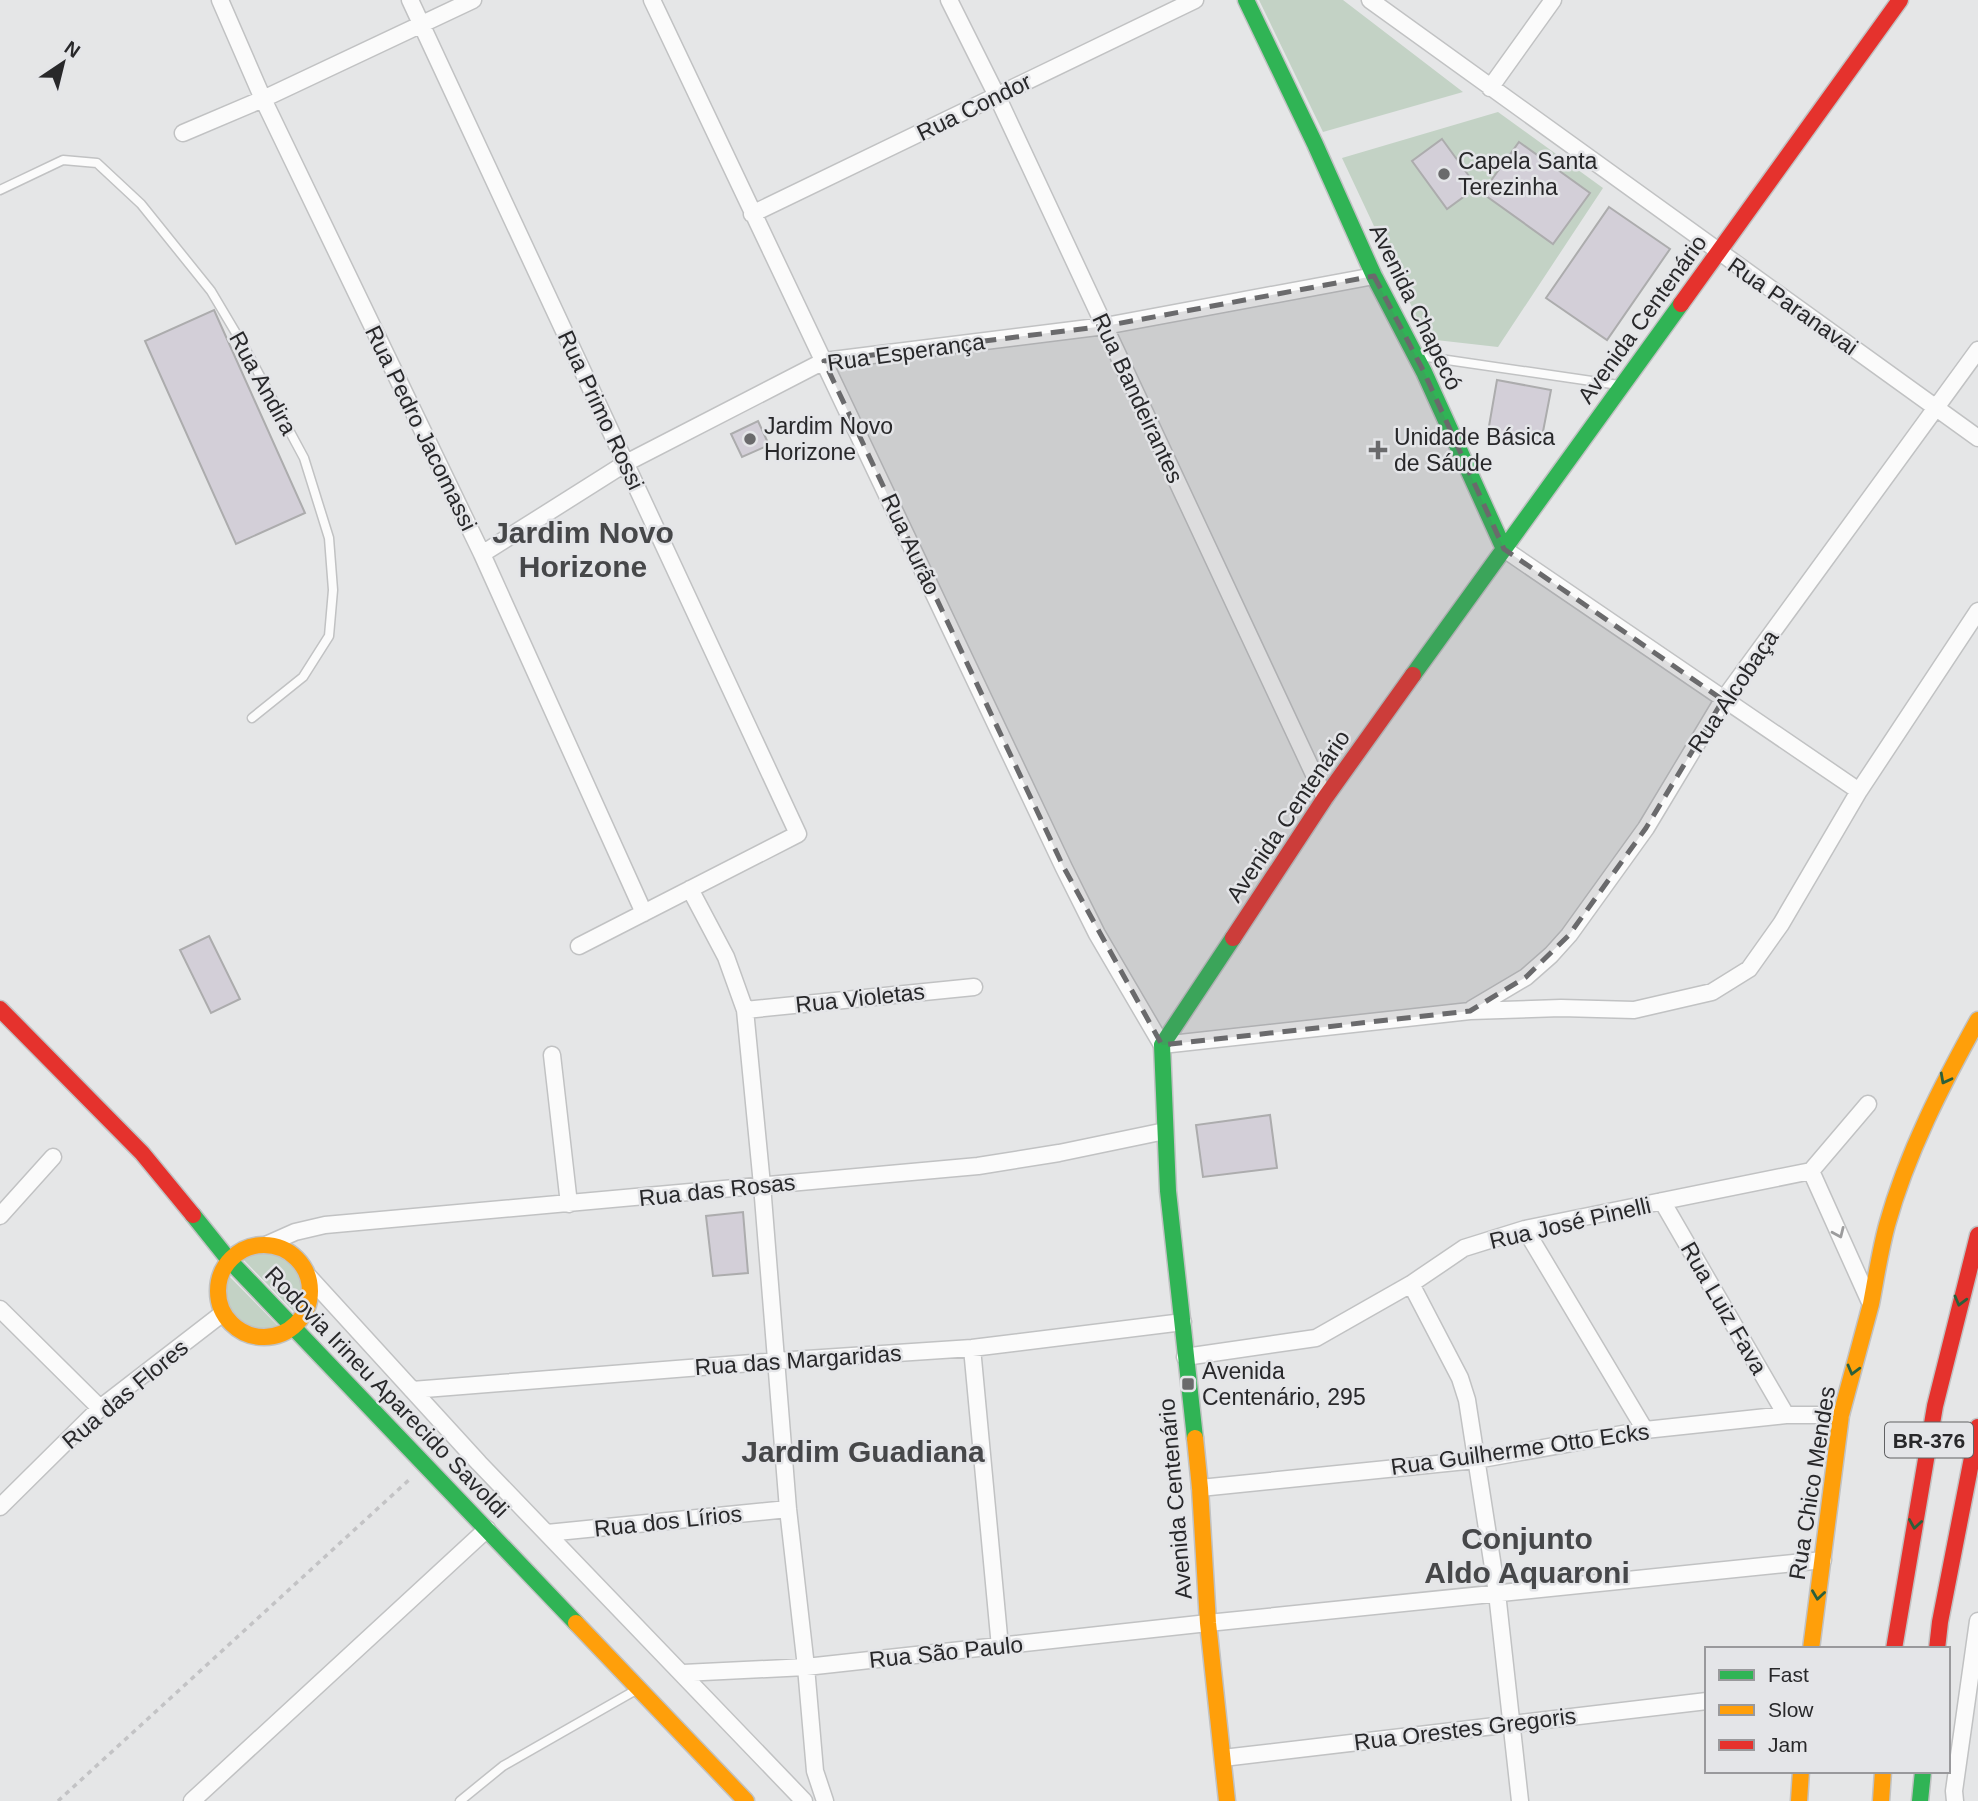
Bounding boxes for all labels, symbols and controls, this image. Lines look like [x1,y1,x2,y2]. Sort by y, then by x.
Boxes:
north arrow [28,28,98,98]
text: N [61,37,84,62]
street label: Rua Condor [913,68,1036,146]
place label: Capela Santa Terezinha [1458,148,1598,200]
marker: Capela Santa Terezinha [1436,166,1452,182]
street label: Avenida Chapecó [1365,220,1467,394]
street label: Avenida Centenário [1572,230,1712,408]
street label: Rua Paranavai [1723,252,1863,360]
street label: Rua Bandeirantes [1087,309,1189,487]
street label: Rua Pedro Jacomassi [360,321,482,535]
street label: Rua Primo Rossi [553,326,649,494]
street label: Rua Andira [224,327,302,439]
street label: Rua Esperança [826,328,987,376]
place label: Jardim Novo Horizone [764,413,893,465]
place label: Unidade Básica de Sáude [1394,424,1555,476]
marker: Jardim Novo Horizone [742,431,758,447]
marker: Unidade Básica de Sáude [1368,440,1388,460]
street label: Rua Aurão [876,489,946,599]
district label: Jardim Novo Horizone [492,516,674,583]
street label: Rua Alcobaça [1683,625,1784,757]
street label: Avenida Centenário [1221,725,1355,907]
street label: Rua Violetas [794,978,926,1018]
one-way arrow [1940,1072,1953,1084]
street label: Rua das Rosas [637,1169,797,1211]
street label: Rua José Pinelli [1487,1192,1653,1254]
one-way arrow [1831,1226,1845,1238]
street label: Rua Luiz Fava [1676,1237,1772,1379]
street label: Rodovia Irineu Aparecido Savoldi [260,1261,514,1523]
one-way arrow [1954,1295,1968,1307]
street label: Rua das Flores [57,1334,193,1454]
street label: Rua das Margaridas [694,1340,902,1380]
place label: Avenida Centenário, 295 [1202,1358,1366,1410]
one-way arrow [1847,1364,1861,1376]
marker: Avenida Centenário, 295 [1180,1376,1196,1392]
street label: Rua Chico Mendes [1784,1384,1840,1582]
street label: Avenida Centenário [1153,1397,1197,1601]
street label: Rua Guilherme Otto Ecks [1389,1418,1651,1480]
road number: BR-376 [1885,1422,1973,1458]
district label: Jardim Guadiana [741,1435,985,1468]
street label: Rua dos Lírios [593,1500,743,1542]
one-way arrow [1908,1518,1923,1530]
district label: Conjunto Aldo Aquaroni [1424,1522,1630,1589]
one-way arrow [1811,1589,1826,1601]
street label: Rua São Paulo [868,1631,1024,1673]
legend [1705,1647,1950,1773]
text: Fast [1768,1663,1809,1686]
text: Slow [1768,1698,1814,1721]
street label: Rua Orestes Gregoris [1352,1702,1578,1756]
text: Jam [1768,1733,1808,1756]

